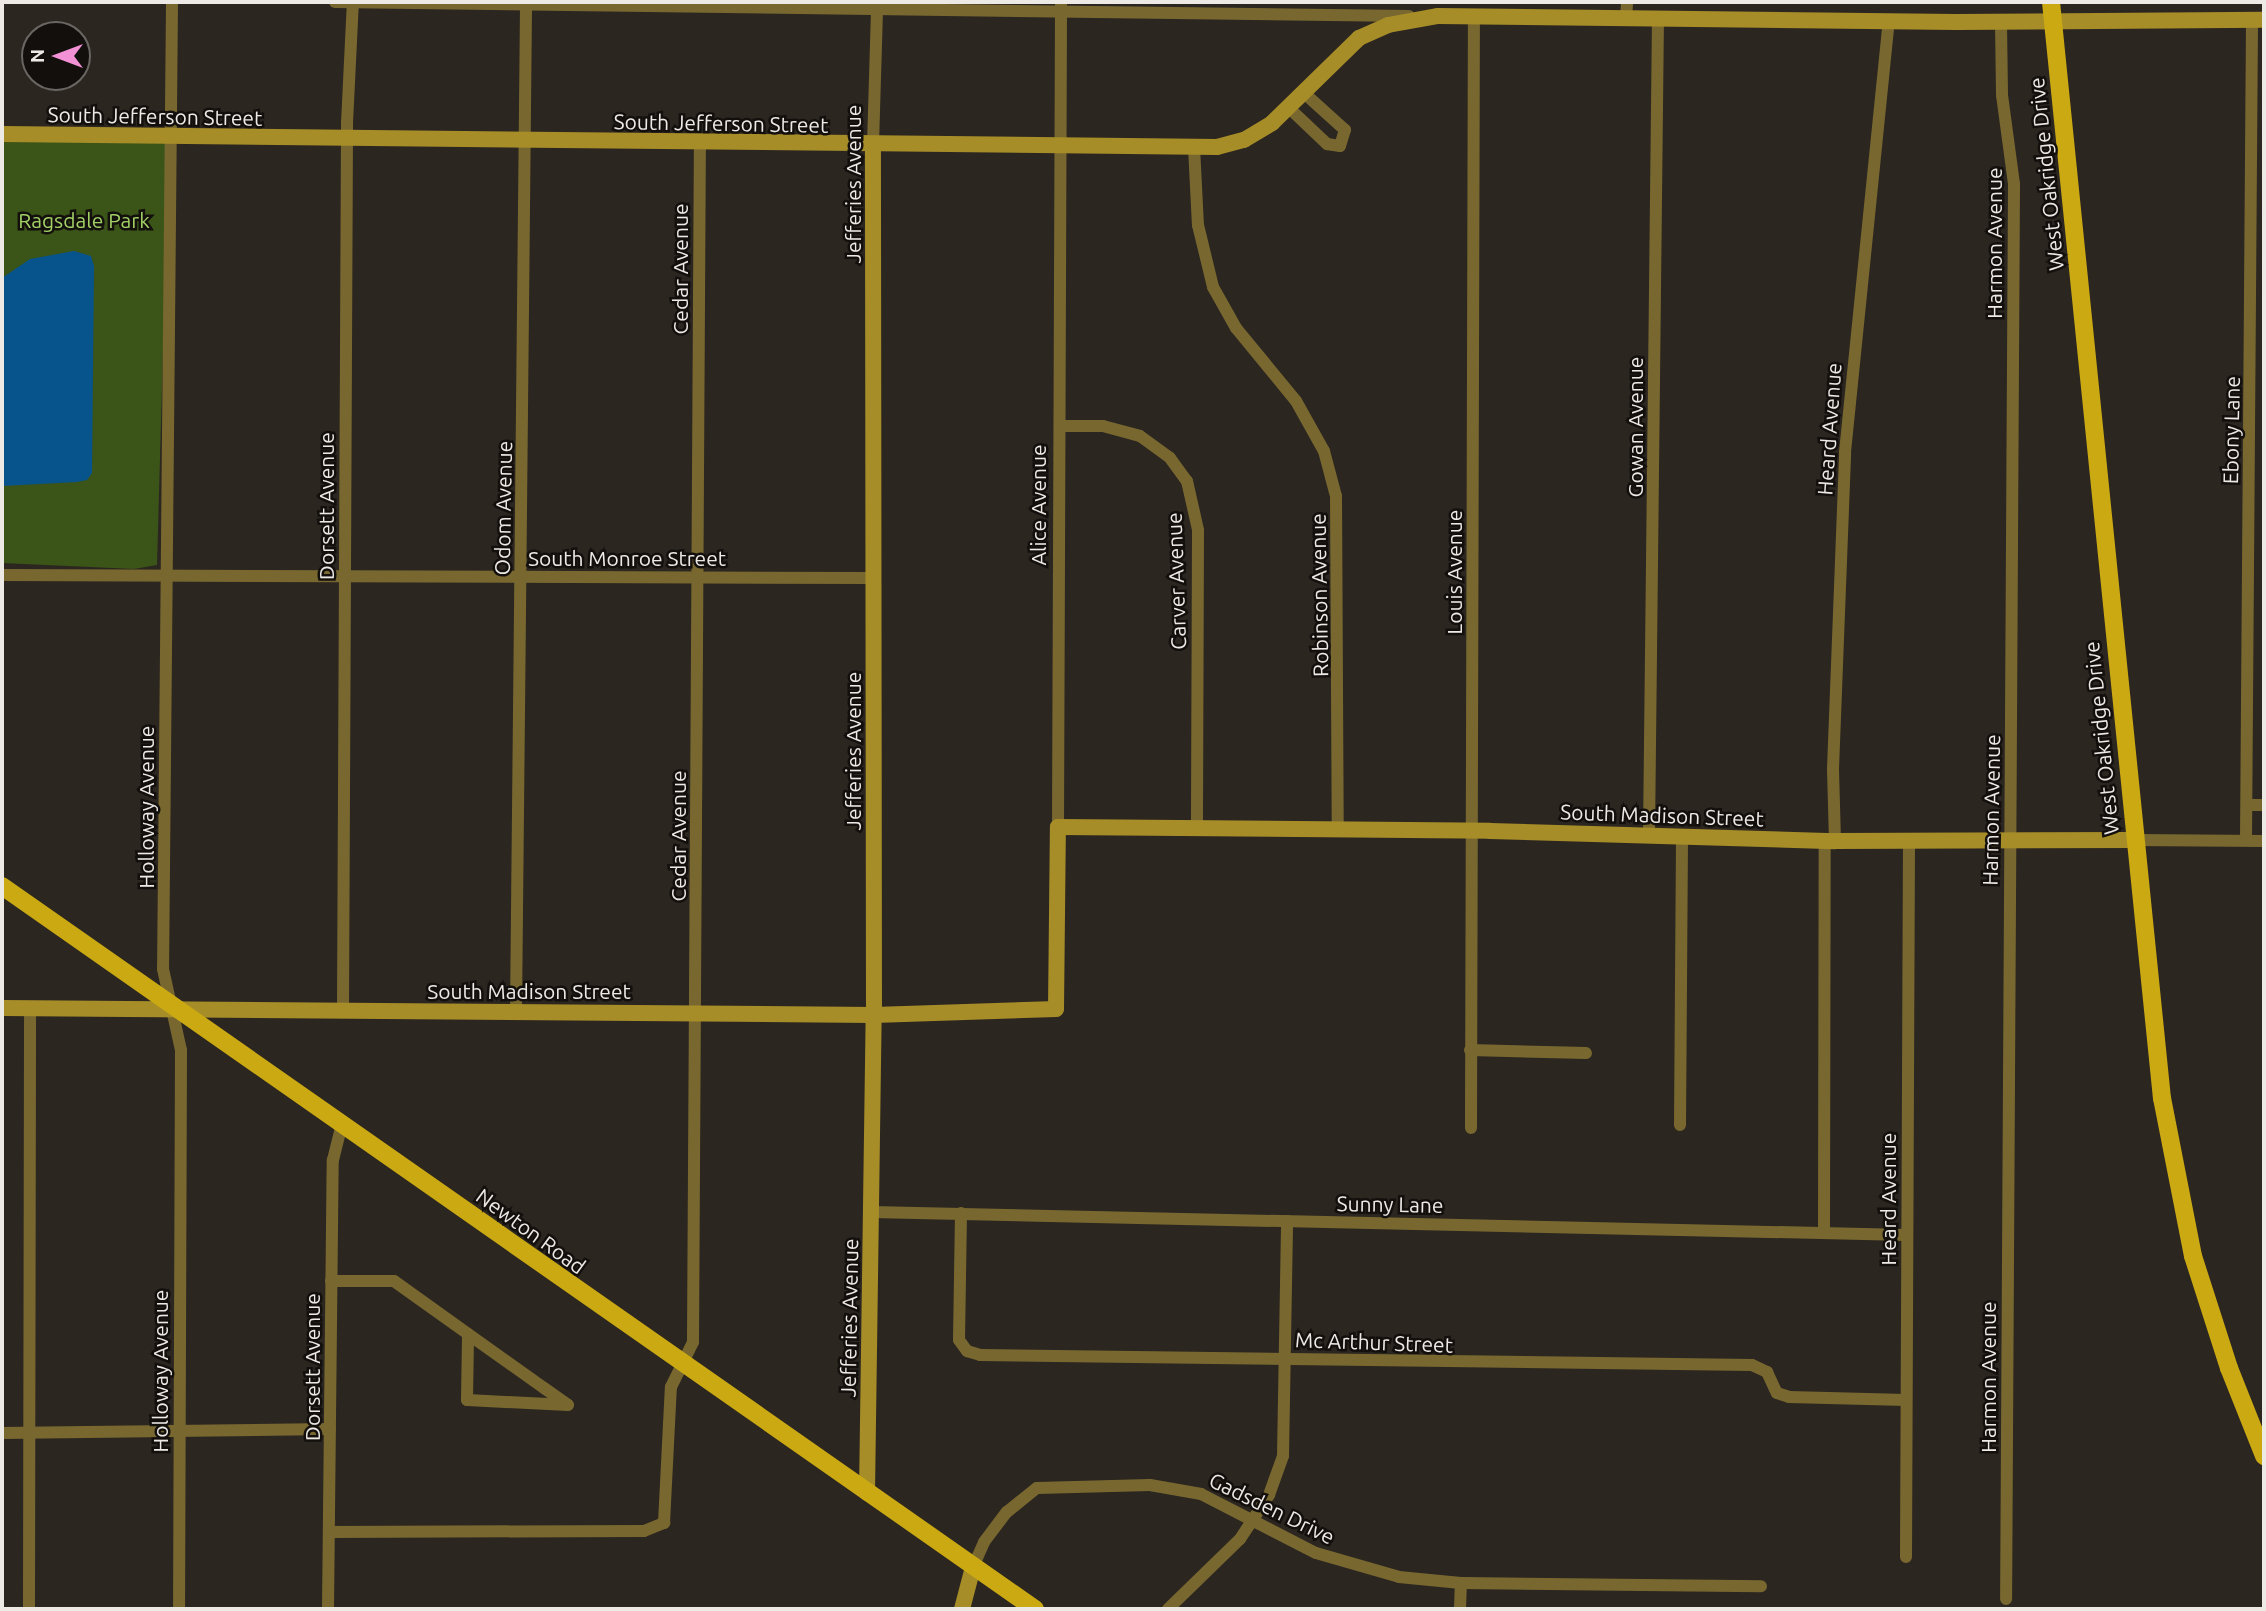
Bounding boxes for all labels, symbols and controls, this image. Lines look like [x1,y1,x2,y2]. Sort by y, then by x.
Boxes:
north arrow [21,21,91,91]
text: N [26,49,48,63]
street label: West Oakridge Drive [2023,76,2069,272]
street label: South Jefferson Street [47,102,263,130]
street label: Jefferies Avenue [840,105,866,263]
street label: South Jefferson Street [613,109,829,137]
street label: Harmon Avenue [1981,167,2007,319]
street label: Cedar Avenue [667,203,693,335]
park label: Ragsdale Park [18,207,150,233]
street label: Gowan Avenue [1622,357,1648,497]
street label: Heard Avenue [1812,362,1846,496]
street label: Ebony Lane [2217,376,2245,484]
street label: Dorsett Avenue [313,432,339,580]
street label: Odom Avenue [489,441,517,575]
street label: Alice Avenue [1025,444,1051,566]
street label: Louis Avenue [1441,510,1467,634]
street label: Carver Avenue [1161,512,1191,650]
street label: Robinson Avenue [1305,513,1333,677]
street label: South Monroe Street [528,545,726,571]
street label: West Oakridge Drive [2078,640,2124,836]
street label: Jefferies Avenue [840,672,866,830]
street label: Holloway Avenue [133,726,159,888]
street label: Harmon Avenue [1977,734,2005,886]
street label: Cedar Avenue [665,770,691,902]
street label: South Madison Street [1560,799,1764,831]
street label: South Madison Street [427,978,631,1004]
street label: Heard Avenue [1875,1133,1901,1265]
street label: Newton Road [472,1183,590,1279]
street label: Sunny Lane [1336,1190,1444,1218]
street label: Jefferies Avenue [835,1238,863,1398]
street label: Holloway Avenue [147,1290,173,1452]
street label: Dorsett Avenue [299,1293,325,1441]
street label: Harmon Avenue [1975,1301,2001,1453]
street label: Mc Arthur Street [1295,1327,1453,1357]
street label: Gadsden Drive [1205,1467,1339,1549]

